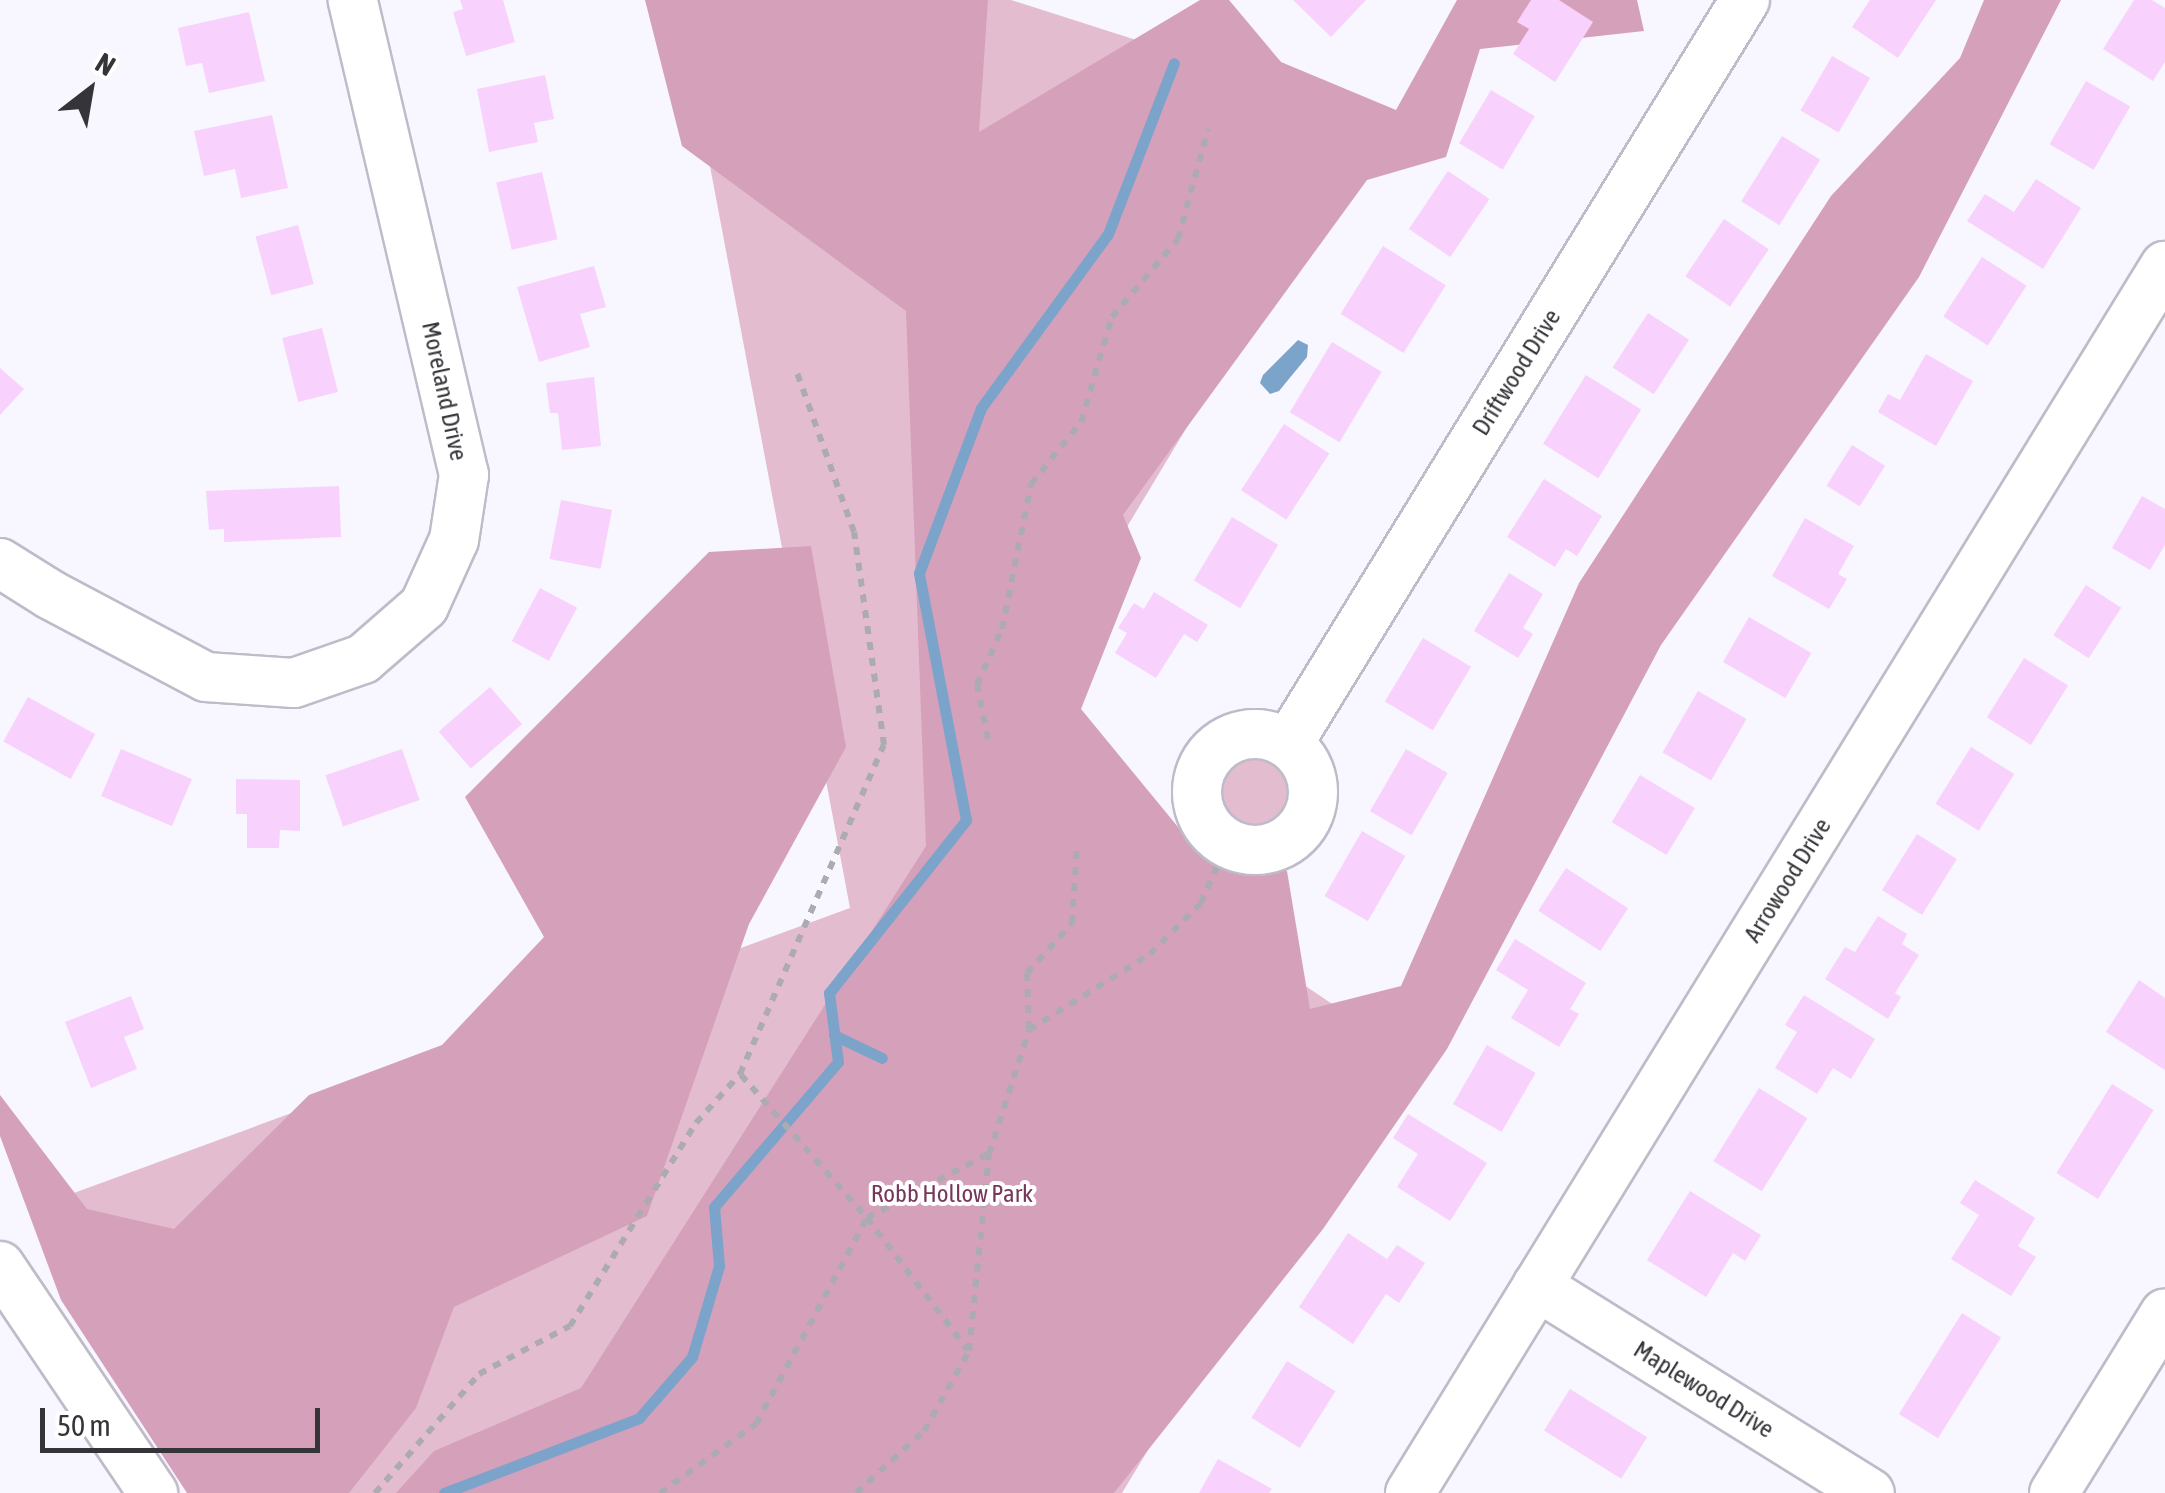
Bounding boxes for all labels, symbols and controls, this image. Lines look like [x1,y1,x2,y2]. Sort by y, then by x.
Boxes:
north arrow [40,40,140,140]
text: N [90,46,121,82]
street label: Driftwood Drive [1465,303,1567,441]
street label: Moreland Drive [416,319,474,463]
street label: Arrowood Drive [1737,812,1837,948]
park label: Robb Hollow Park [871,1178,1033,1208]
street label: Maplewood Drive [1628,1334,1780,1444]
scale bar [45,1388,325,1450]
text: 50 m [57,1408,111,1442]

